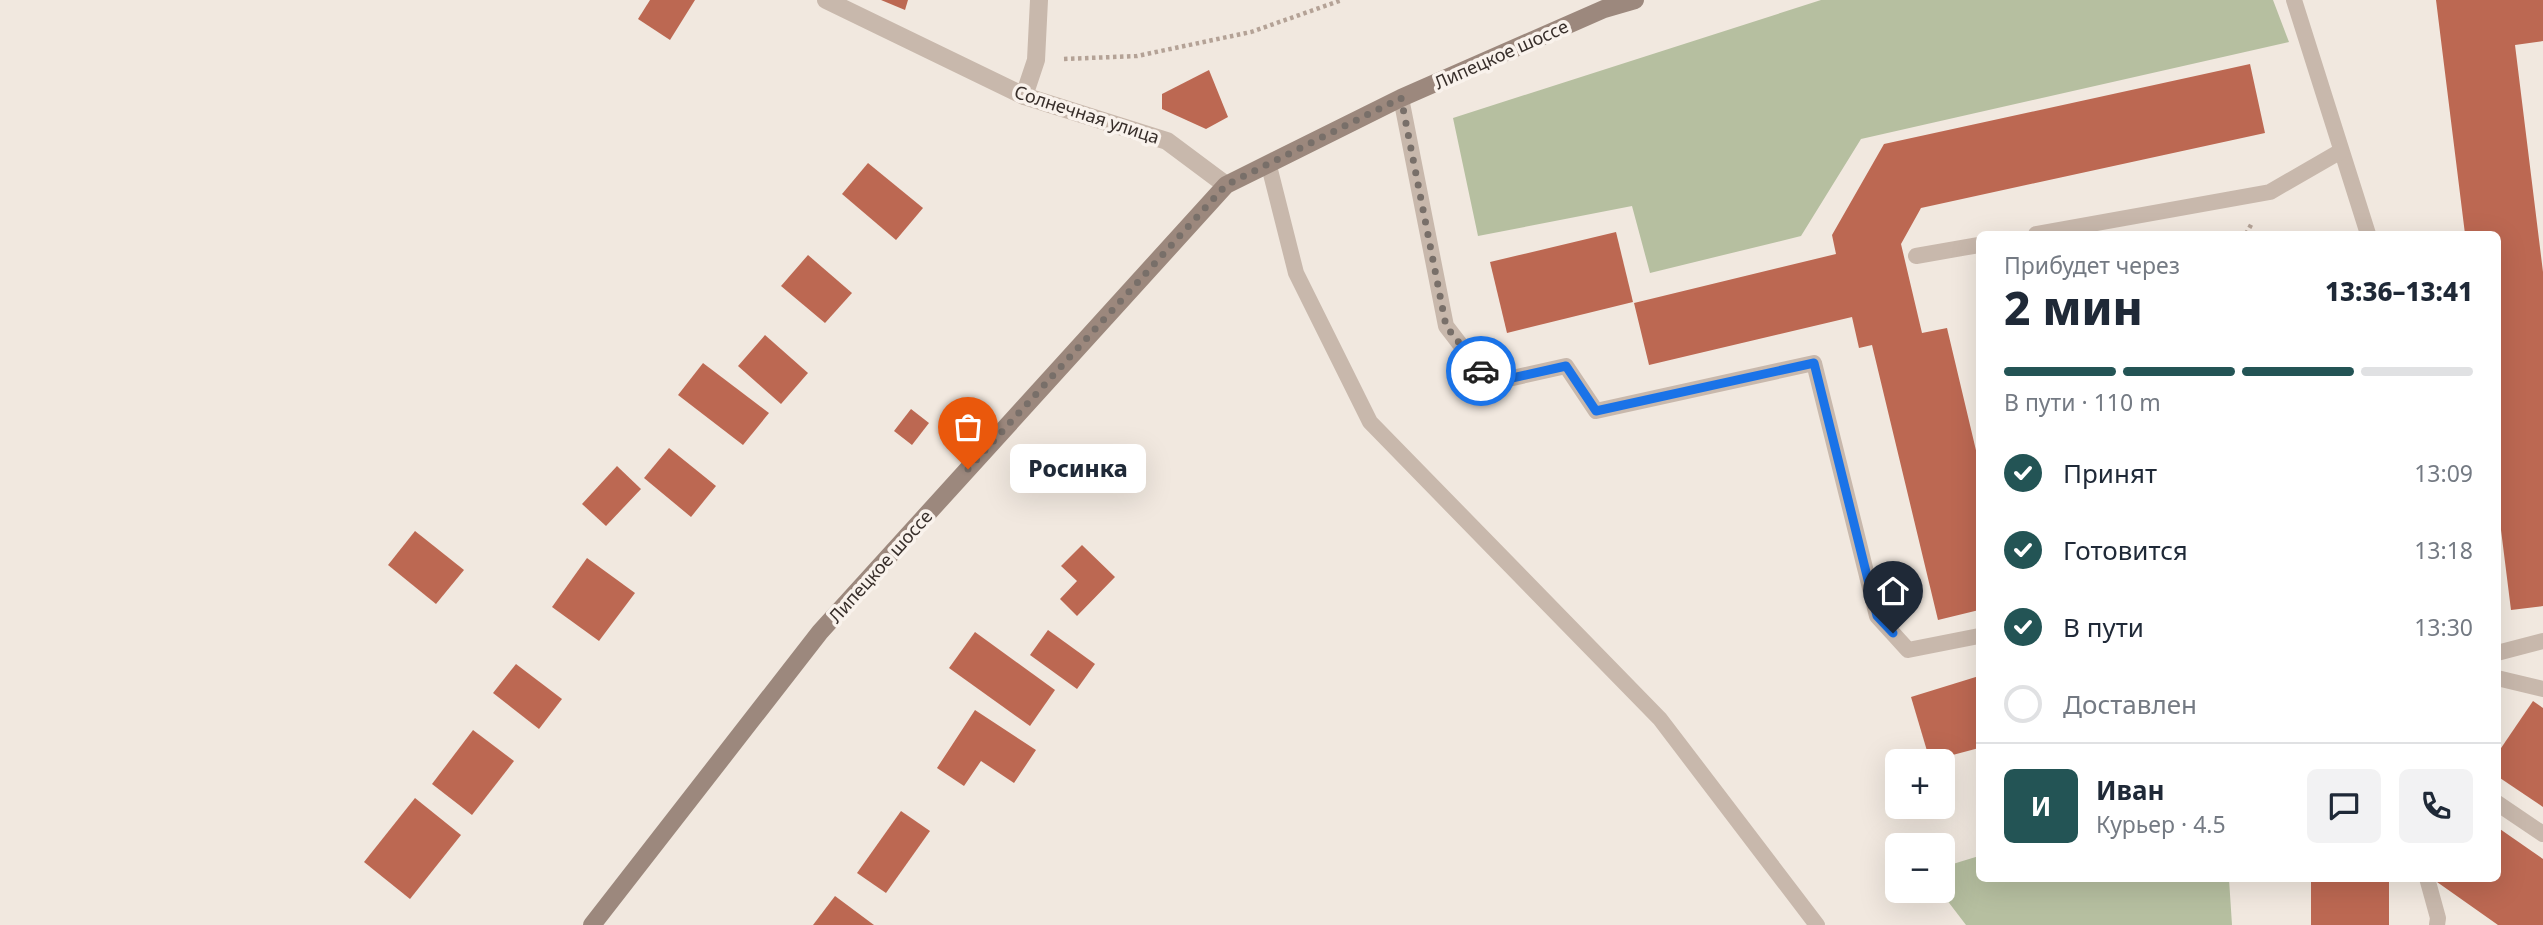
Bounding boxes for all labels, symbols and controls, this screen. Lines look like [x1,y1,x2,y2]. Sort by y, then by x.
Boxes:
street label: Липецкое шоссе [1430,14,1572,94]
street label: Солнечная улица [1011,79,1163,149]
text: Прибудет через [2004,249,2180,281]
text: 13:36–13:41 [2325,273,2473,309]
text: 2 мин [2004,276,2143,338]
courier [1446,336,1516,406]
icon: car [1462,352,1500,390]
text: В пути · 110 m [2004,386,2161,418]
pin [938,397,998,469]
icon: bag [949,408,987,446]
callout: Росинка [1010,444,1146,494]
text: Росинка [1028,452,1128,484]
icon: check [2004,454,2042,492]
text: Принят [2063,455,2157,491]
text: 13:09 [2414,457,2473,489]
street label: Липецкое шоссе [823,504,937,628]
icon: check [2004,531,2042,569]
text: Готовится [2063,532,2188,568]
text: 13:18 [2414,534,2473,566]
pin [1863,561,1923,633]
icon: home [1874,572,1912,610]
icon: check [2004,608,2042,646]
text: В пути [2063,609,2144,645]
text: 13:30 [2414,611,2473,643]
text: Доставлен [2063,686,2197,722]
map controls [1885,749,1955,903]
button: + [1885,749,1955,819]
button: chat [2307,769,2381,843]
button: phone [2399,769,2473,843]
text: Иван [2096,772,2165,808]
text: И [2031,788,2051,824]
text: Курьер · 4.5 [2096,808,2226,840]
button: − [1885,833,1955,903]

